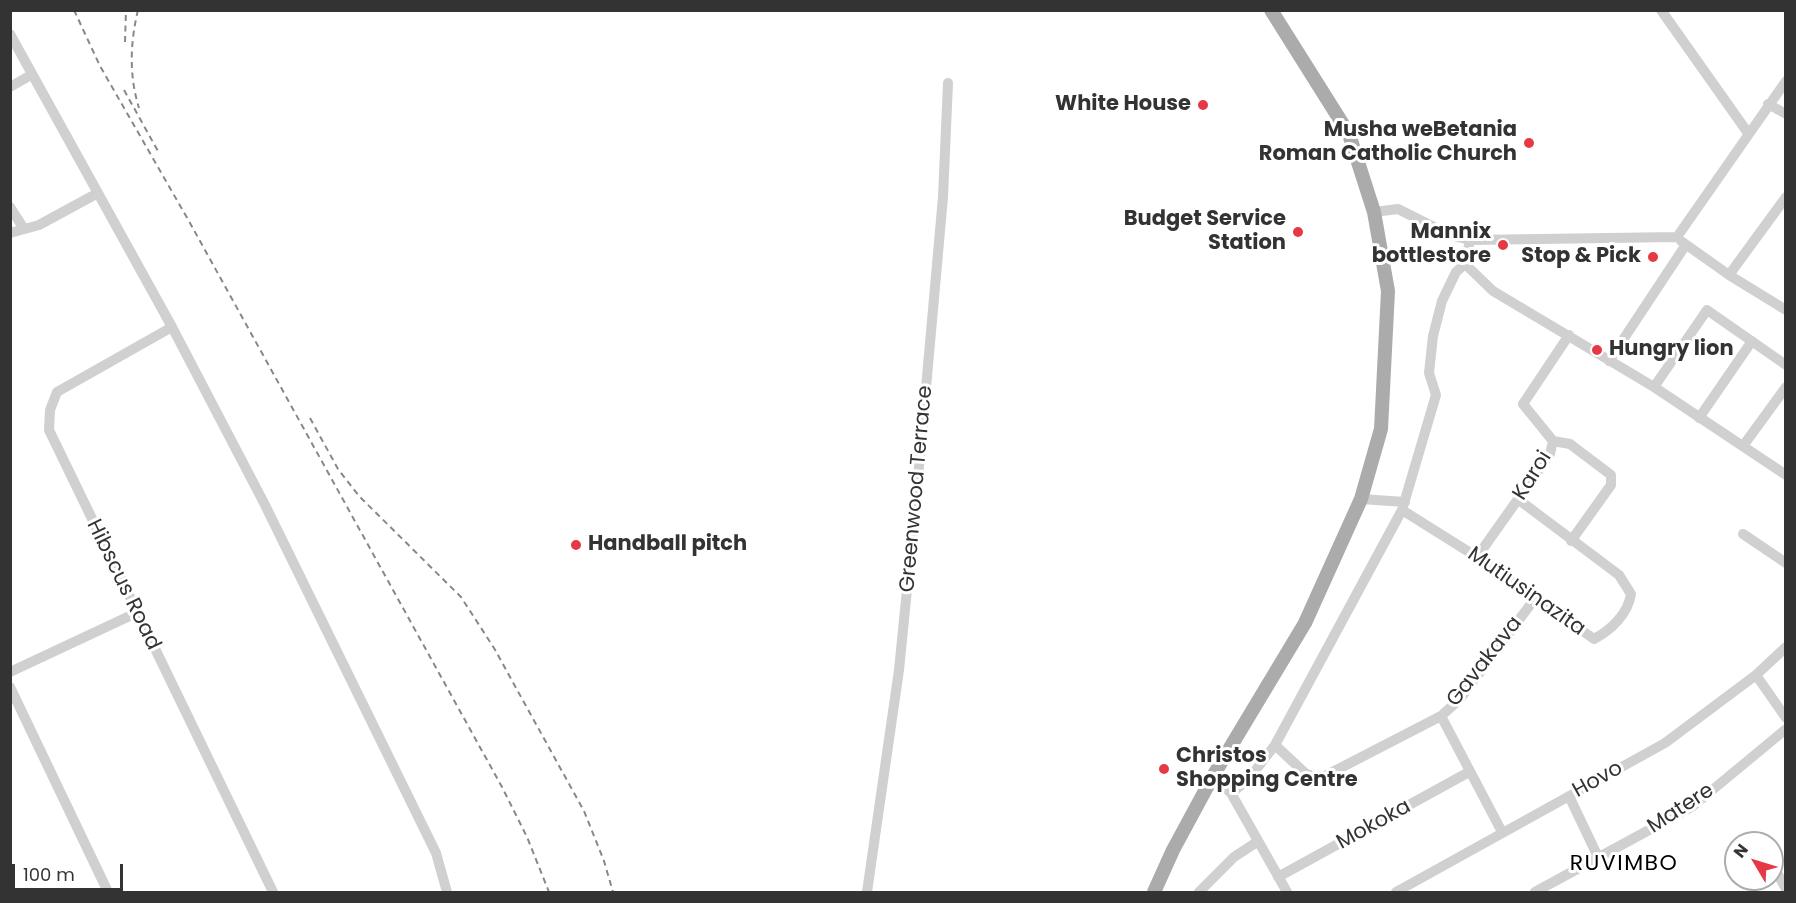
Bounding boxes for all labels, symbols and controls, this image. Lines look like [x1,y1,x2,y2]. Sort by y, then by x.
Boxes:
place label: White House [1055,92,1191,118]
marker: White House [1196,98,1210,112]
place label: Musha weBetania Roman Catholic Church [1259,118,1517,168]
marker: Musha weBetania Roman Catholic Church [1522,136,1536,150]
place label: Budget Service Station [1124,207,1286,257]
place label: Mannix bottlestore [1372,220,1491,270]
marker: Budget Service Station [1291,225,1305,239]
marker: Mannix bottlestore [1496,238,1510,252]
place label: Stop & Pick [1521,244,1641,270]
marker: Stop & Pick [1646,250,1660,264]
place label: Hungry lion [1609,337,1734,363]
marker: Hungry lion [1590,343,1604,357]
street label: Greenwood Terrace [895,385,939,593]
street label: Karoi [1508,447,1558,505]
street label: Hibscus Road [81,516,165,654]
place label: Handball pitch [588,532,747,558]
marker: Handball pitch [569,538,583,552]
street label: Mutiusinazita [1462,542,1590,642]
street label: Gavakava [1442,612,1528,712]
place label: Christos Shopping Centre [1176,744,1358,794]
street label: Hovo [1569,756,1627,804]
marker: Christos Shopping Centre [1157,762,1171,776]
street label: Matere [1643,778,1719,840]
street label: Mokoka [1333,794,1415,856]
north arrow [1724,831,1784,891]
text: N [1728,839,1754,863]
district label: RUVIMBO [1570,851,1678,877]
scale bar [15,852,126,890]
text: 100 m [23,862,75,887]

